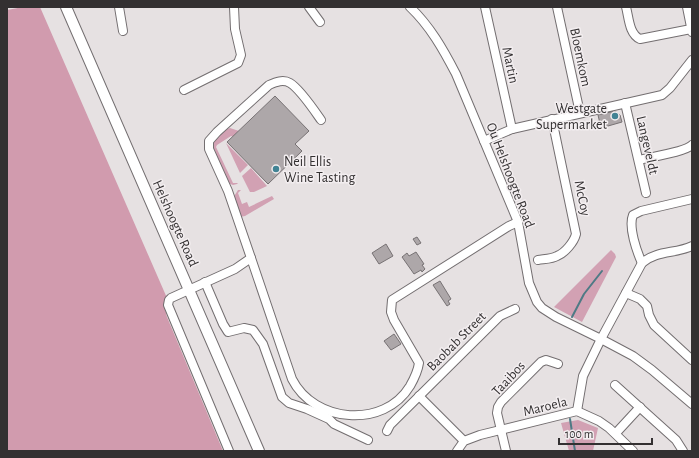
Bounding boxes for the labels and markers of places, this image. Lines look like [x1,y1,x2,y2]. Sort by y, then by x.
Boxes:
place label: Westgate Supermarket [536,102,608,132]
marker: Westgate Supermarket [610,111,620,121]
place label: Neil Ellis Wine Tasting [284,155,356,185]
marker: Neil Ellis Wine Tasting [271,164,281,174]

